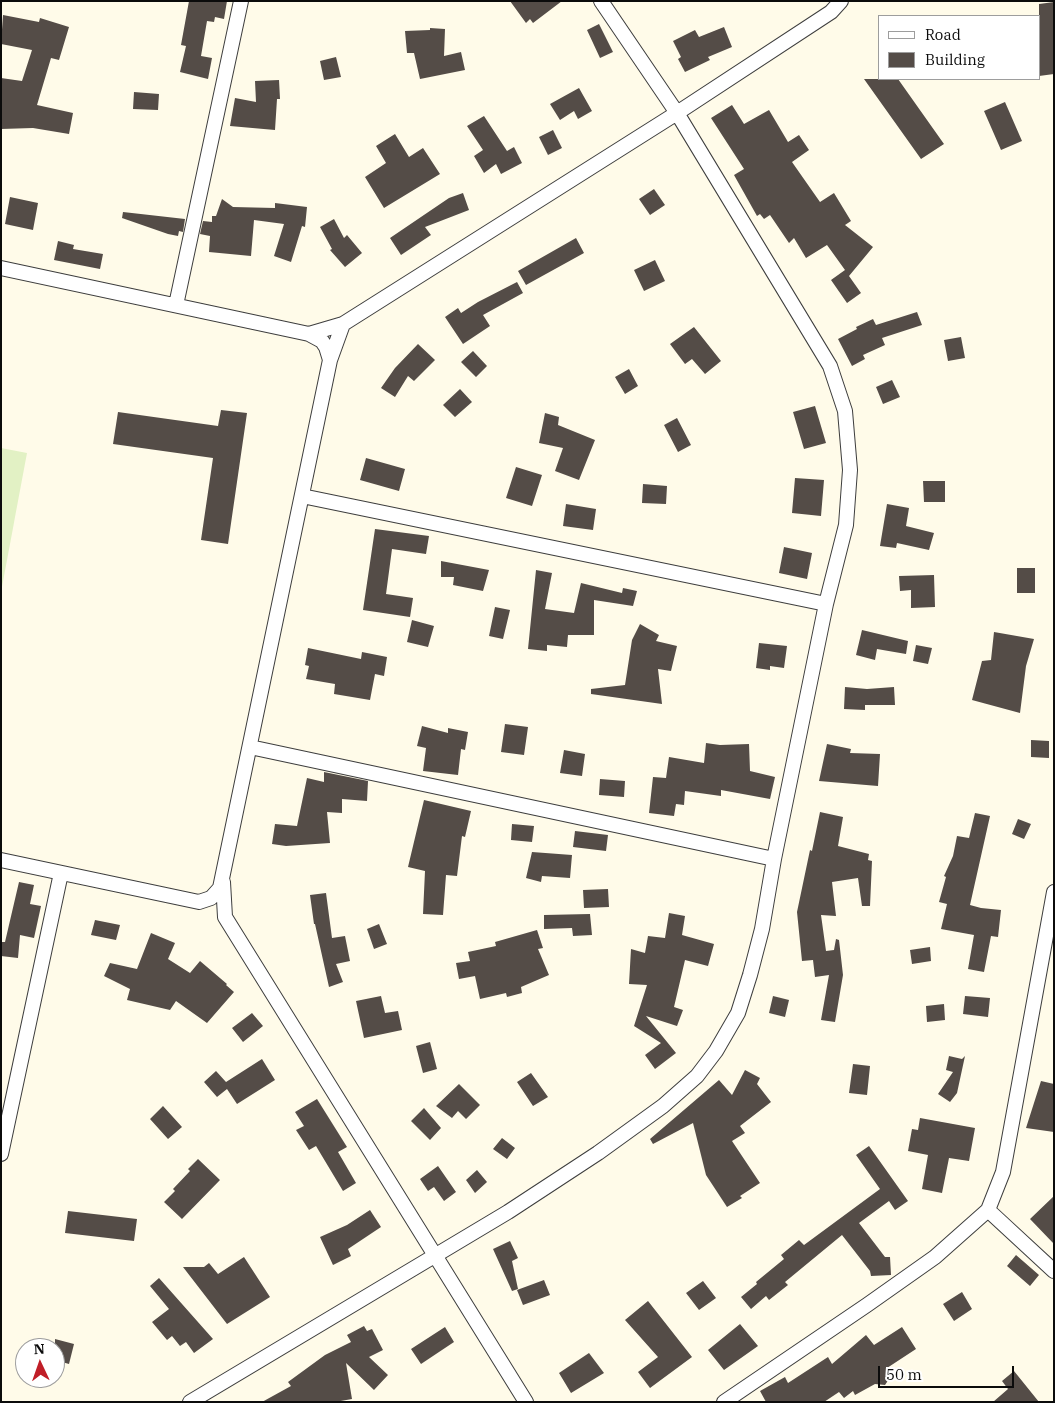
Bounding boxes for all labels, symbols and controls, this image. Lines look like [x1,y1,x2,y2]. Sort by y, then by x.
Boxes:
legend [878,15,1040,80]
text: Road [925,25,961,44]
text: Building [925,50,985,69]
north arrow [15,1338,65,1388]
text: N [33,1340,45,1358]
scale bar [880,1356,1016,1388]
text: 50 m [886,1365,922,1384]

